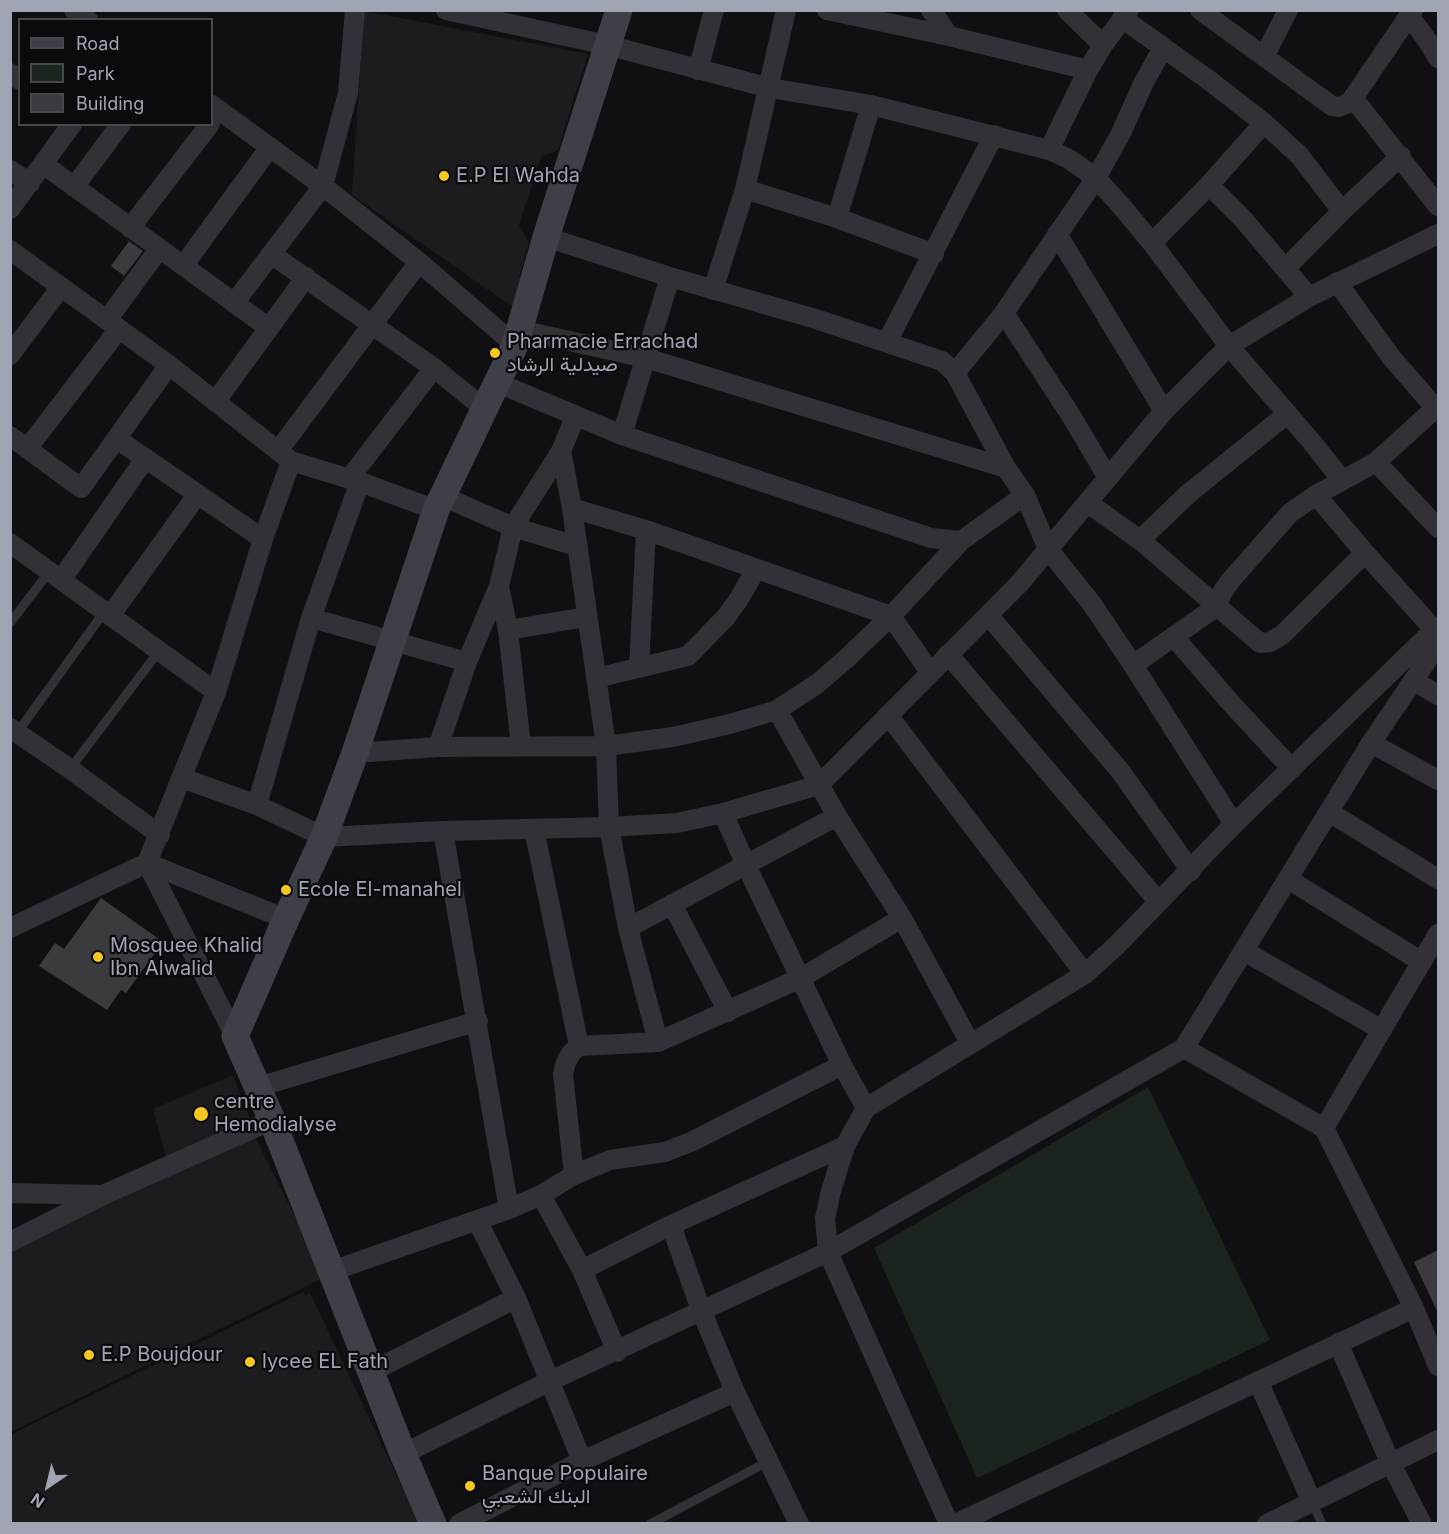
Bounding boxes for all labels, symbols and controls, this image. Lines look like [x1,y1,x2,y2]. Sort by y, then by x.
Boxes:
legend [18,18,213,126]
text: Road [76,33,119,54]
text: Park [76,63,115,84]
text: Building [76,93,144,114]
place label: E.P El Wahda [456,164,580,188]
marker: E.P El Wahda [437,169,451,183]
place label: Pharmacie Errachad صيدلية الرشاد [507,330,698,377]
marker: Pharmacie Errachad صيدلية الرشاد [488,346,502,360]
place label: Ecole El-manahel [298,878,462,902]
marker: Ecole El-manahel [279,883,293,897]
place label: Mosquee Khalid Ibn Alwalid [110,934,262,981]
marker: Mosquee Khalid Ibn Alwalid [91,950,105,964]
place label: centre Hemodialyse [214,1090,337,1137]
marker: centre Hemodialyse [192,1105,210,1123]
place label: E.P Boujdour [101,1343,223,1367]
marker: E.P Boujdour [82,1348,96,1362]
place label: lycee EL Fath [262,1350,388,1374]
marker: lycee EL Fath [243,1355,257,1369]
north arrow [18,1456,78,1516]
place label: Banque Populaire البنك الشعبي [482,1462,648,1509]
marker: Banque Populaire البنك الشعبي [463,1479,477,1493]
text: N [27,1489,48,1512]

